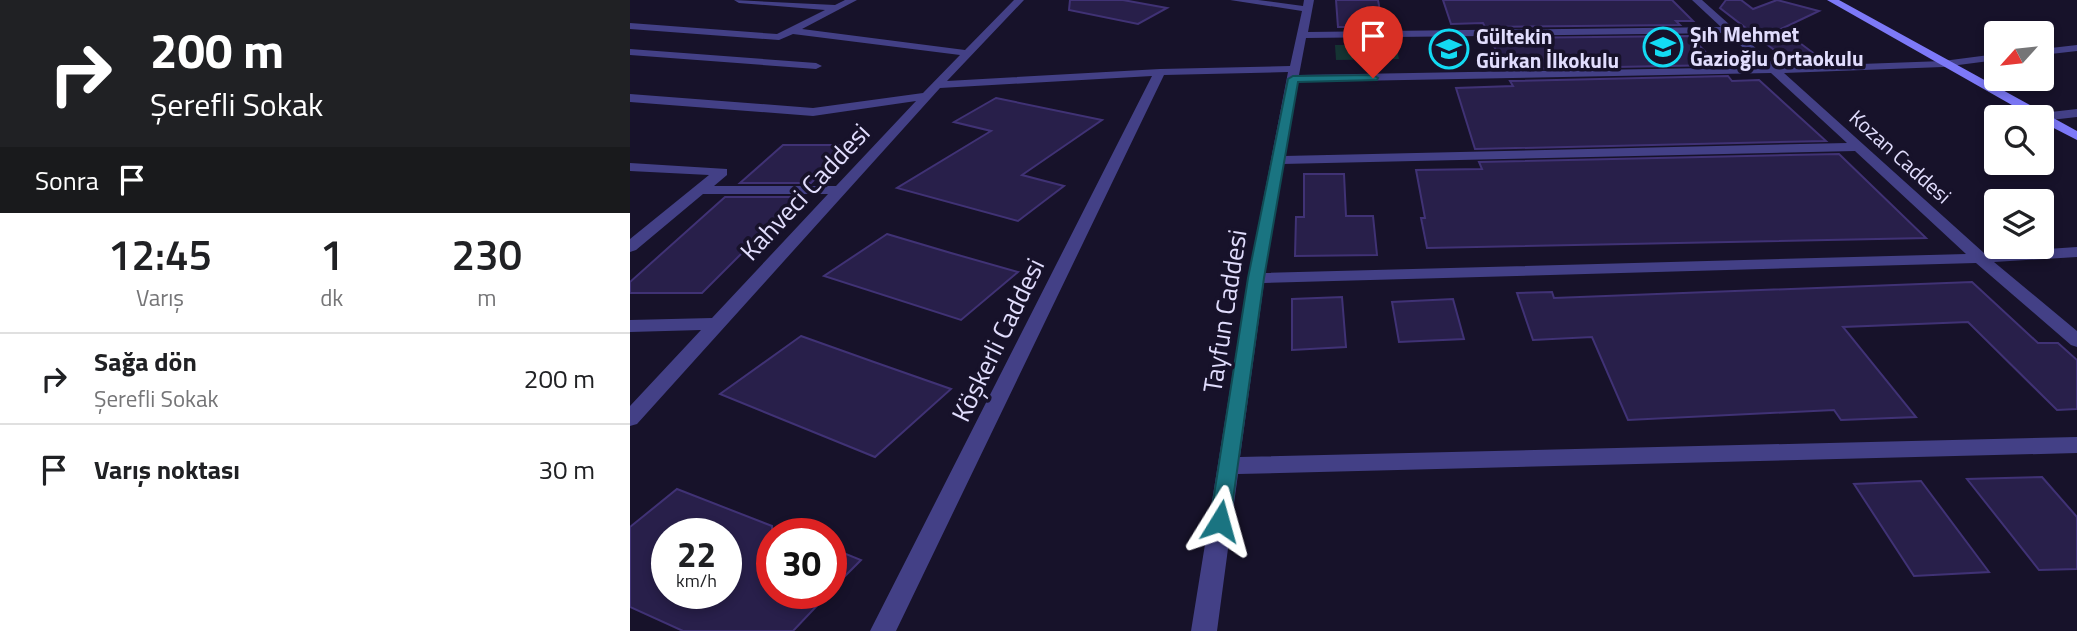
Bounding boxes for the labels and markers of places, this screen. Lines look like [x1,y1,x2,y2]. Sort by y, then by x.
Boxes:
pin [1343,6,1403,78]
place label: Şıh Mehmet Gazioğlu Ortaokulu [1690,18,1864,74]
place label: Gültekin Gürkan İlkokulu [1476,20,1619,76]
school or university icon: Şıh Mehmet Gazioğlu Ortaokulu [1642,26,1684,68]
school or university icon: Gültekin Gürkan İlkokulu [1428,28,1470,70]

